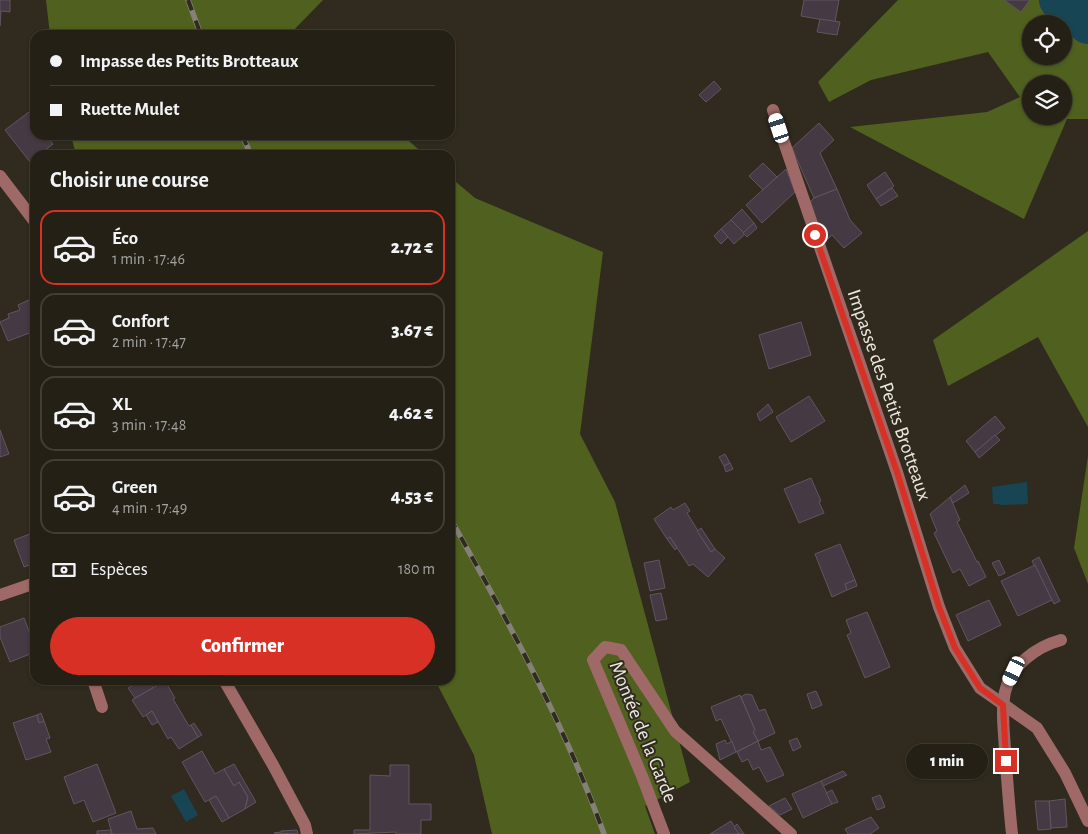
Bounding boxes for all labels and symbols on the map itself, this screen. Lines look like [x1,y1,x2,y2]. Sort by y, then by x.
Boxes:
car [767,111,790,145]
route start [804,224,826,246]
street label: Impasse des Petits Brotteaux [843,287,935,503]
car [1000,654,1027,688]
street label: Montée de la Garde [606,659,680,805]
callout: 1 min [906,744,988,778]
route end [995,750,1017,772]

